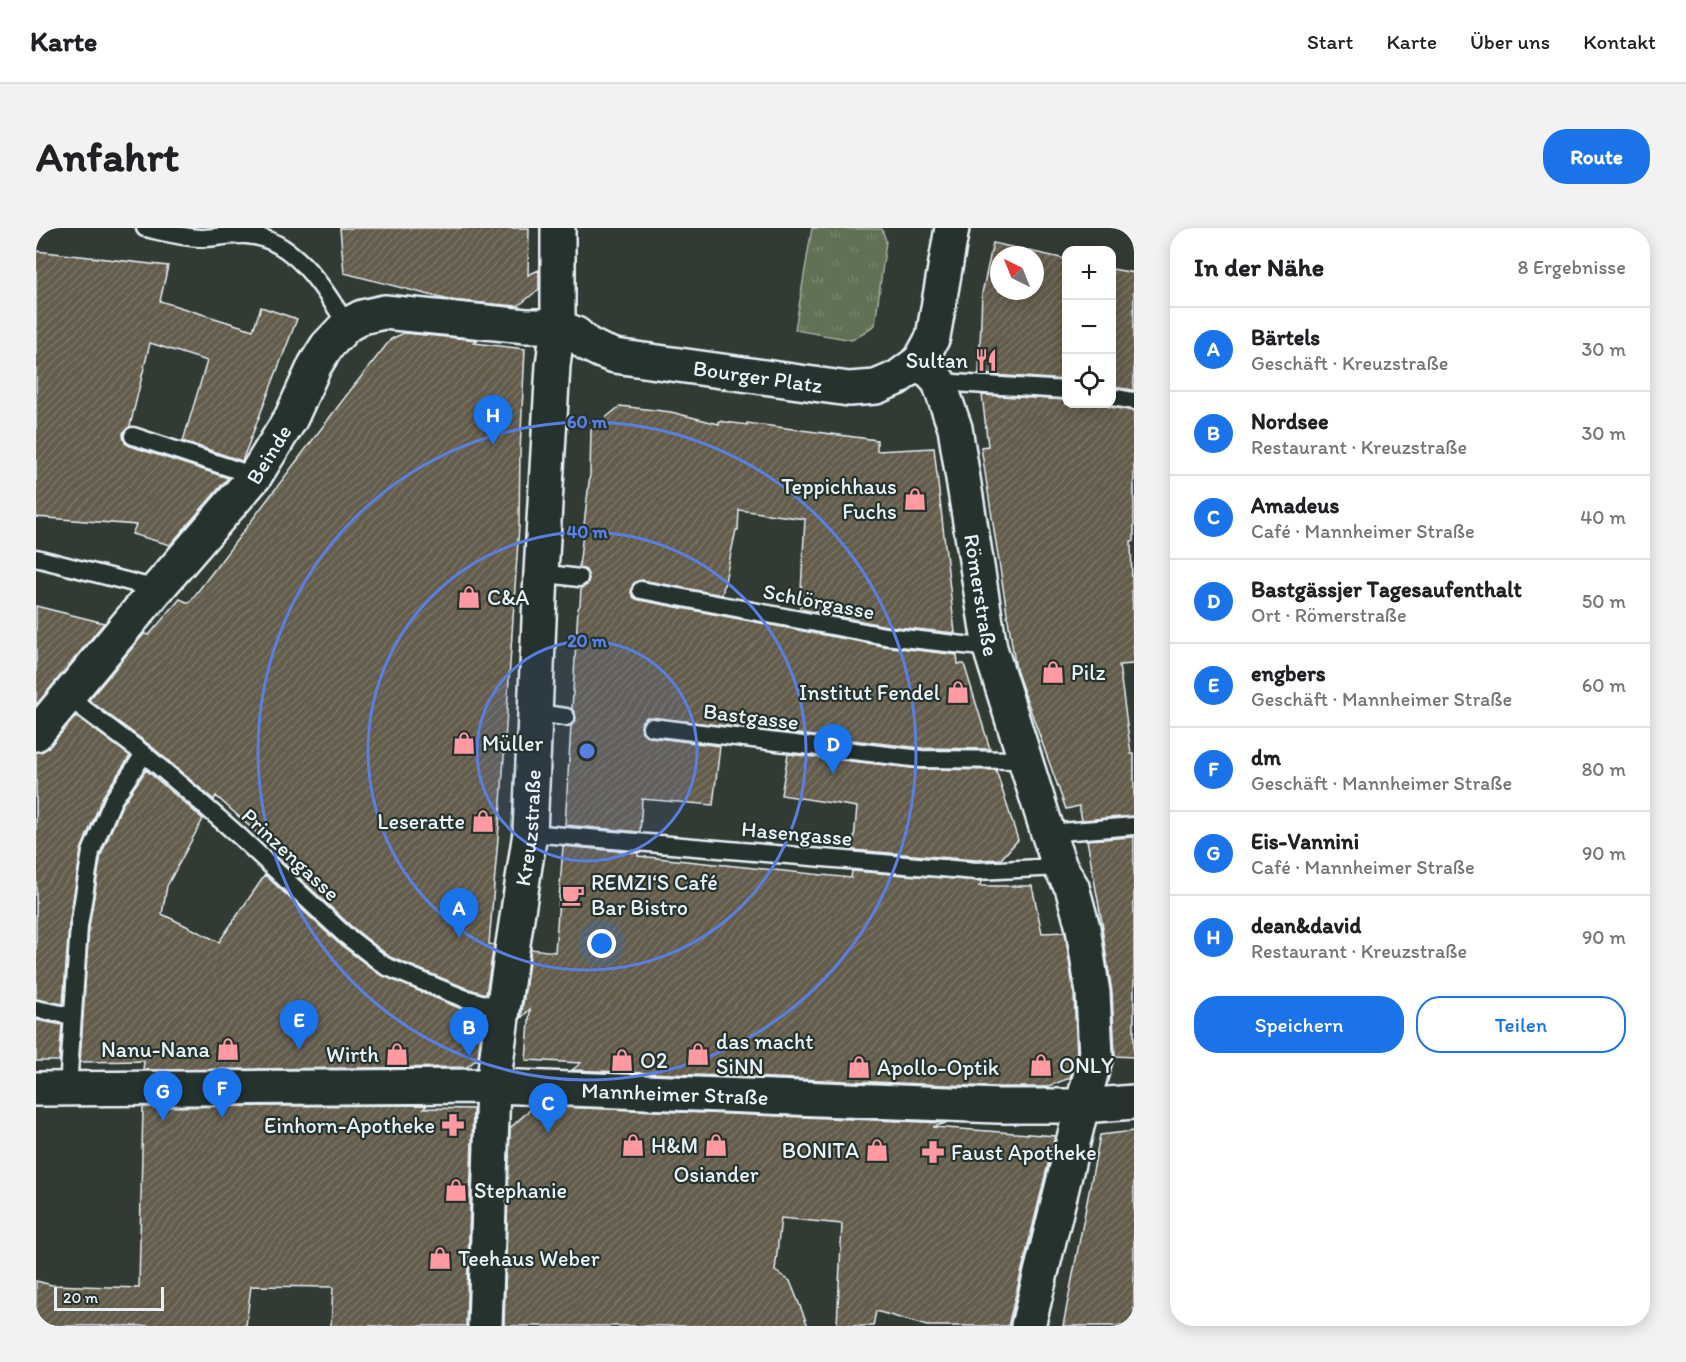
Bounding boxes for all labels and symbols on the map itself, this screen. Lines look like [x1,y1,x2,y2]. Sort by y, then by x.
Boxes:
north arrow [990,246,1044,300]
place label: Sultan [906,347,969,374]
restaurant icon: Sultan [973,347,999,373]
street label: Bourger Platz [691,354,824,399]
pin: H [474,396,512,445]
text: 60 m [567,411,608,433]
street label: Beinde [240,420,298,489]
place label: Teppichhaus Fuchs [781,473,897,525]
shop icon: Teppichhaus Fuchs [902,486,928,512]
text: 40 m [566,521,608,543]
street label: Römerstraße [958,532,1005,660]
street label: Schlörgasse [761,577,877,626]
shop icon: C&A [456,584,482,610]
place label: C&A [487,584,529,611]
text: 20 m [567,630,608,652]
shop icon: Pilz [1040,659,1066,685]
place label: Pilz [1071,659,1105,686]
place label: Institut Fendel [799,679,940,706]
shop icon: Institut Fendel [945,679,971,705]
street label: Bastgasse [702,697,800,736]
pin: D [814,724,852,774]
shop icon: Müller [451,730,477,756]
place label: Müller [482,730,543,757]
centre of rings [577,741,597,761]
street label: Kreuzstraße [509,769,547,888]
street label: Prinzengasse [236,802,345,907]
place label: Leseratte [377,808,465,835]
shop icon: Leseratte [470,808,496,834]
street label: Hasengasse [740,815,854,852]
place label: REMZI‘S Café Bar Bistro [591,869,718,921]
cafe icon: REMZI‘S Café Bar Bistro [560,882,586,908]
pin: A [440,888,478,938]
your location [587,929,616,958]
pin: E [280,1000,318,1050]
pin: B [450,1008,488,1057]
place label: das macht SiNN [716,1028,814,1080]
place label: Nanu-Nana [101,1036,211,1063]
shop icon: Nanu-Nana [215,1036,241,1062]
place label: Wirth [326,1041,379,1068]
shop icon: Wirth [384,1041,410,1067]
shop icon: das macht SiNN [685,1041,711,1067]
shop icon: O2 [609,1047,635,1073]
place label: O2 [640,1047,668,1074]
shop icon: ONLY [1028,1052,1054,1078]
place label: ONLY [1059,1052,1114,1079]
shop icon: Apollo-Optik [846,1054,872,1080]
place label: Apollo-Optik [877,1054,1000,1081]
pin: F [202,1068,242,1118]
pin: G [144,1072,182,1121]
street label: Mannheimer Straße [581,1077,769,1111]
pin: C [528,1084,568,1133]
place label: Einhorn-Apotheke [264,1112,435,1139]
pharmacy icon: Einhorn-Apotheke [440,1112,466,1138]
shop icon: H&M [620,1132,646,1158]
place label: H&M [651,1132,698,1159]
shop icon: Osiander [703,1132,729,1158]
place label: BONITA [782,1137,859,1164]
shop icon: BONITA [864,1137,890,1163]
pharmacy icon: Faust Apotheke [920,1139,946,1165]
place label: Faust Apotheke [951,1139,1097,1166]
place label: Osiander [673,1161,759,1188]
shop icon: Stephanie [443,1177,469,1203]
place label: Stephanie [474,1177,567,1204]
shop icon: Teehaus Weber [427,1245,453,1271]
place label: Teehaus Weber [458,1245,600,1272]
scale bar [54,1284,164,1312]

